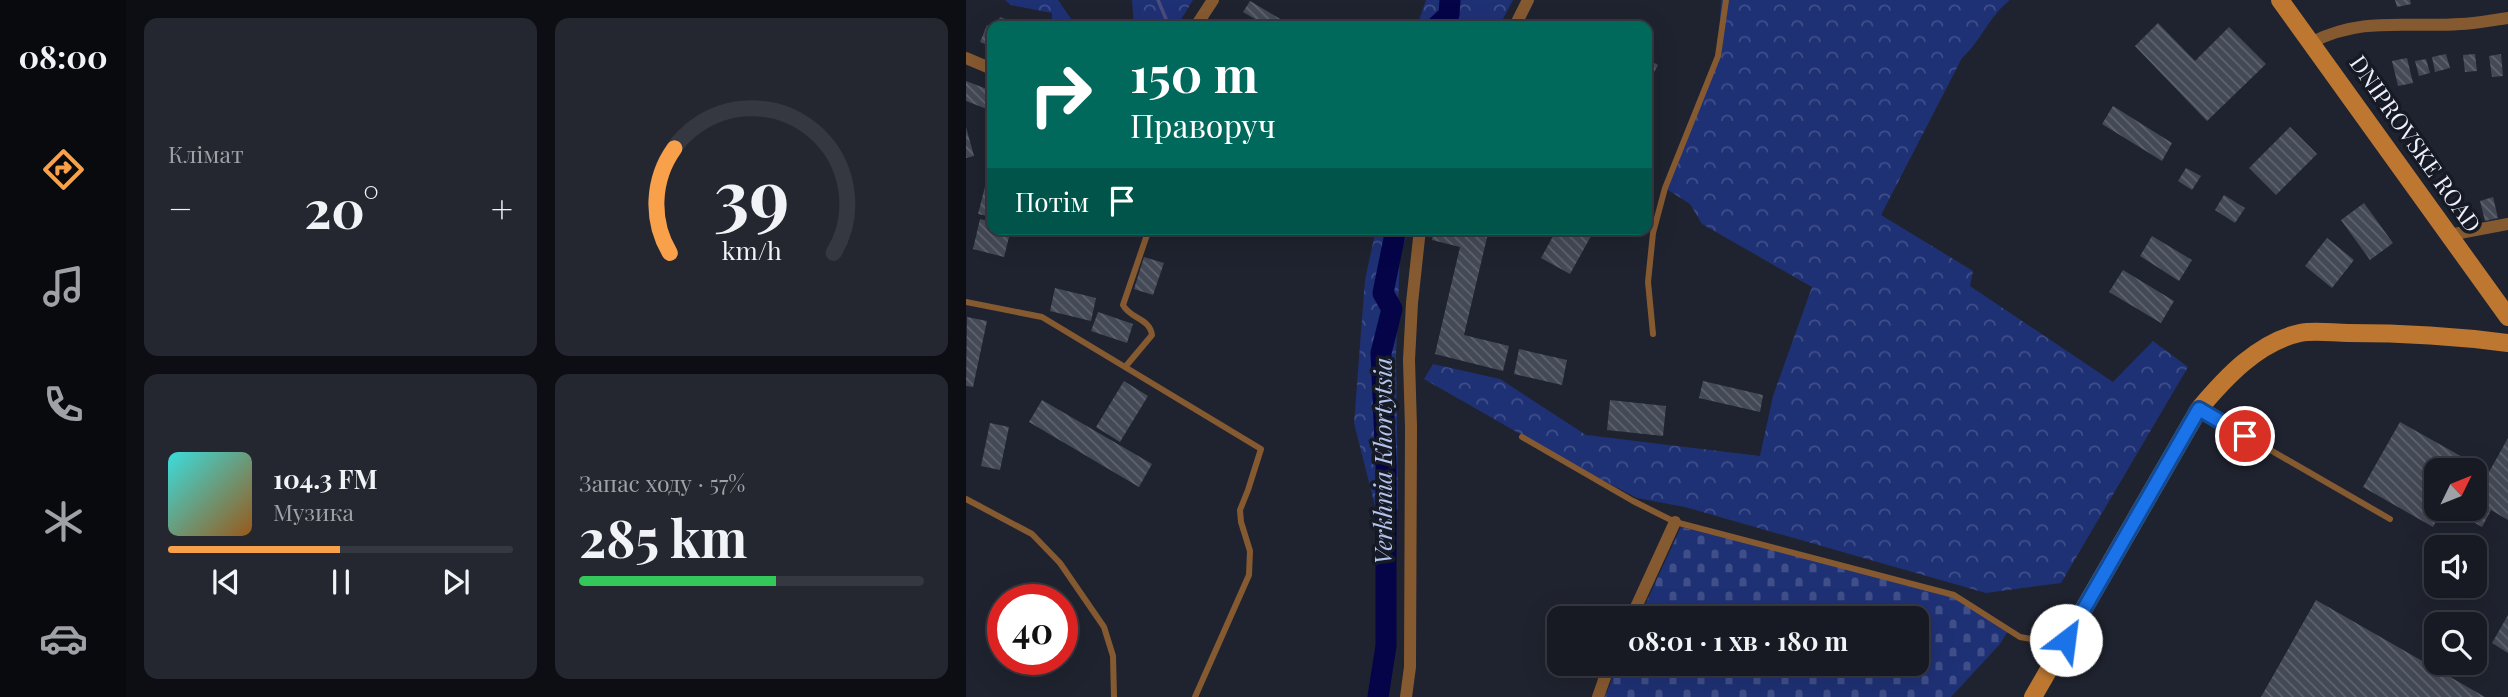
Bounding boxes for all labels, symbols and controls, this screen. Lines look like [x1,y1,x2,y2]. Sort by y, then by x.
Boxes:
text: 08:00 [18,34,108,77]
text: 150 m [1130,40,1258,105]
icon: right [1015,49,1106,140]
street label: DNIPROVSKE ROAD [2343,49,2489,238]
text: Праворуч [1130,103,1276,146]
text: Клімат [168,138,244,169]
text: 39 [714,144,789,241]
icon: directions [39,145,88,194]
text: 20° [304,173,379,242]
text: − [168,182,193,233]
text: + [491,182,513,233]
icon: arrive [1103,182,1141,220]
text: Потім [1015,184,1089,219]
text: km/h [722,233,782,266]
icon: music [39,262,88,311]
water label: Verkhnia Khortytsia [1366,357,1398,565]
icon: phone [39,380,88,429]
pin [2215,406,2275,466]
icon: arrive [2226,417,2264,455]
north arrow [2424,458,2487,522]
map controls [2424,458,2487,675]
text: 104.3 FM [273,461,378,496]
text: Запас ходу · 57% [579,467,745,498]
text: Музика [273,496,354,527]
icon: climate [39,497,88,546]
text: 285 km [579,502,747,571]
button: sound [2424,535,2487,598]
icon: previous [207,563,245,601]
icon: pause [322,563,360,601]
icon: next [437,563,475,601]
speed limit sign: 40 [987,584,1078,675]
position arrow [2029,603,2103,677]
button: search [2424,612,2487,675]
icon: car [39,614,88,663]
text: 08:01 · 1 хв · 180 m [1628,623,1848,658]

